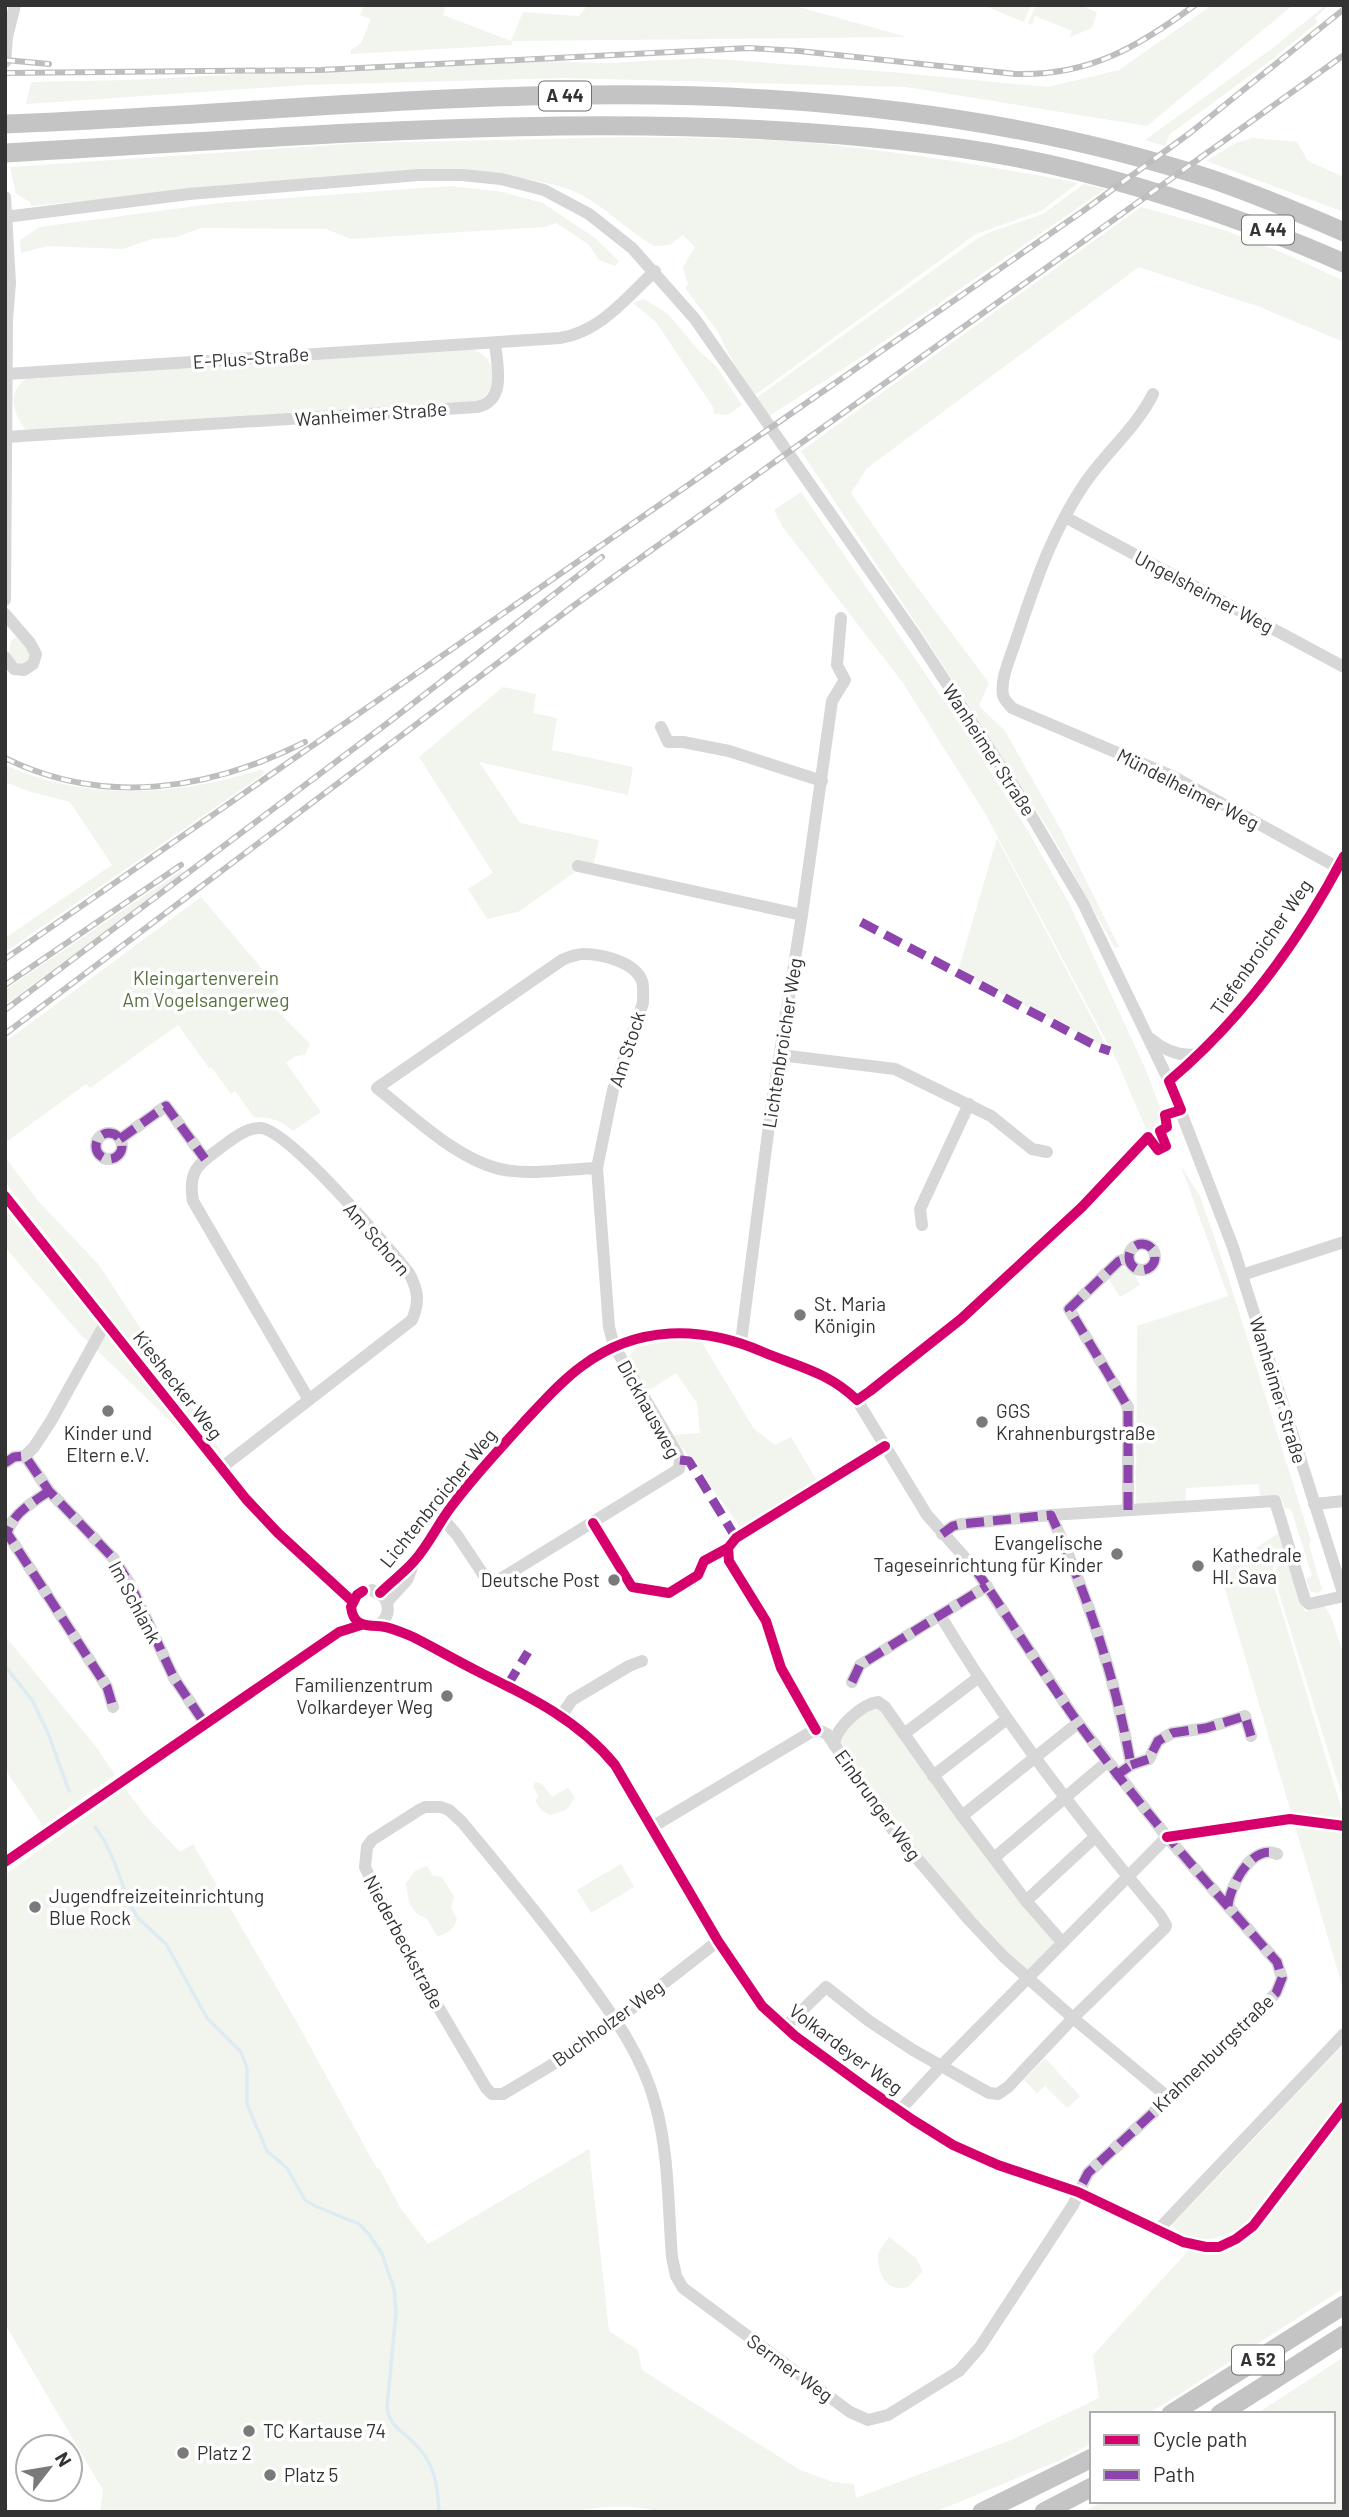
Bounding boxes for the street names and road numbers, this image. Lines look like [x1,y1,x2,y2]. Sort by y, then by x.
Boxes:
road number: A 44 [539,82,591,110]
road number: A 44 [1242,215,1294,244]
street label: E-Plus-Straße [192,342,310,373]
street label: Wanheimer Straße [294,397,448,430]
street label: Ungelsheimer Weg [1131,545,1278,638]
street label: Wanheimer Straße [938,680,1041,820]
street label: Mündelheimer Weg [1113,743,1263,834]
street label: Tiefenbroicher Weg [1205,874,1316,1019]
street label: Lichtenbroicher Weg [757,956,806,1130]
street label: Am Stock [603,1008,650,1090]
street label: Am Schorn [339,1197,415,1280]
street label: Wanheimer Straße [1245,1314,1312,1466]
street label: Kieshecker Weg [129,1326,228,1444]
street label: Dickhausweg [613,1356,686,1462]
street label: Lichtenbroicher Weg [375,1424,501,1572]
street label: Im Schlank [104,1557,167,1647]
street label: Einbrunger Weg [830,1745,926,1865]
street label: Niederbeckstraße [359,1871,449,2013]
street label: Buchholzer Weg [548,1974,668,2071]
street label: Krahnenburgstraße [1147,1989,1278,2116]
street label: Volkardeyer Weg [785,1998,908,2099]
street label: Sermer Weg [743,2329,838,2406]
road number: A 52 [1232,2346,1284,2374]

